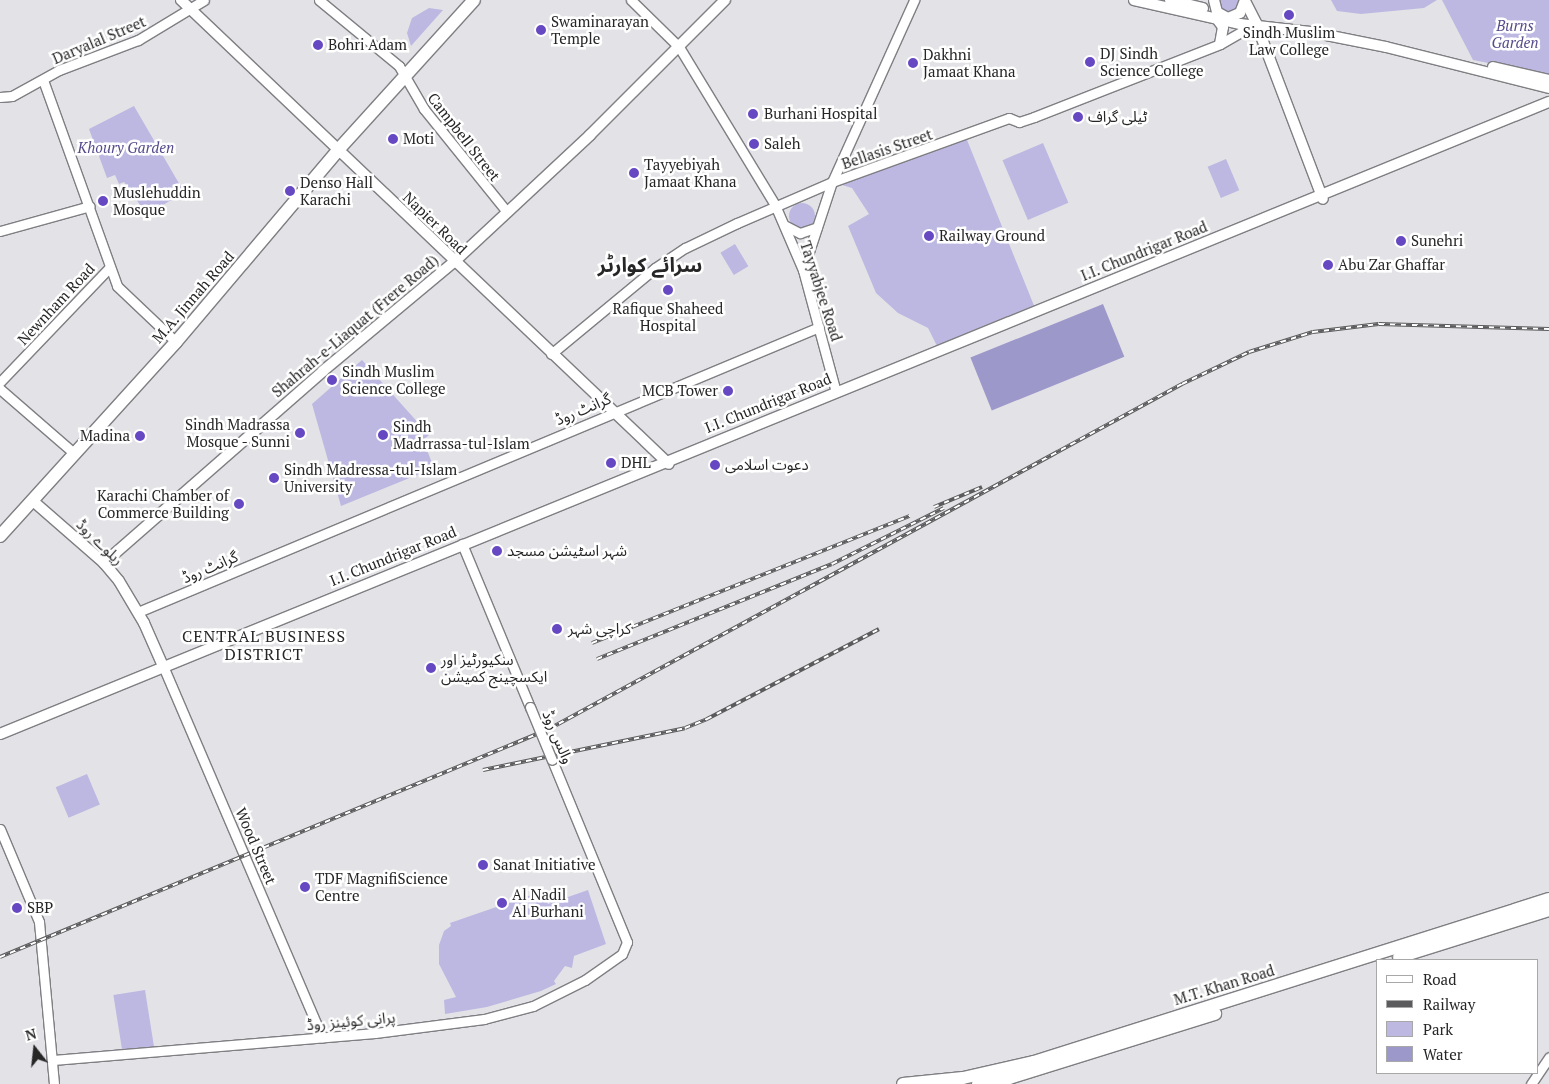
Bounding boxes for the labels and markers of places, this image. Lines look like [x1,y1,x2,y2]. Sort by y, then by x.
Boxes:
marker: Sindh Muslim Law College [1283,9,1295,21]
place label: Swaminarayan Temple [551,12,649,47]
place label: Sindh Muslim Law College [1243,23,1335,58]
marker: Swaminarayan Temple [535,24,547,36]
place label: Bohri Adam [328,36,407,54]
marker: Bohri Adam [312,39,324,51]
place label: DJ Sindh Science College [1100,44,1204,79]
place label: Dakhni Jamaat Khana [923,45,1016,80]
marker: DJ Sindh Science College [1084,56,1096,68]
marker: Dakhni Jamaat Khana [907,57,919,69]
place label: Burhani Hospital [764,105,877,123]
marker: Burhani Hospital [746,107,760,121]
place label: ٹیلی گراف [1088,108,1147,126]
marker: ٹیلی گراف [1072,111,1084,123]
place label: Moti [403,130,434,148]
marker: Moti [387,133,399,145]
place label: Saleh [764,135,800,153]
marker: Saleh [748,138,760,150]
place label: Tayyebiyah Jamaat Khana [644,155,737,190]
marker: Tayyebiyah Jamaat Khana [628,167,640,179]
place label: Denso Hall Karachi [300,173,373,208]
place label: Muslehuddin Mosque [113,183,201,218]
marker: Denso Hall Karachi [284,185,296,197]
marker: Muslehuddin Mosque [97,195,109,207]
place label: Railway Ground [939,227,1045,245]
marker: Railway Ground [923,230,935,242]
place label: Sunehri [1411,232,1463,250]
marker: Sunehri [1395,235,1407,247]
place label: Abu Zar Ghaffar [1338,256,1445,274]
marker: Abu Zar Ghaffar [1322,259,1334,271]
marker: Rafique Shaheed Hospital [661,283,675,297]
place label: Rafique Shaheed Hospital [613,299,723,334]
place label: Sindh Muslim Science College [342,362,446,397]
marker: Sindh Muslim Science College [326,374,338,386]
place label: MCB Tower [642,382,718,400]
marker: MCB Tower [722,385,734,397]
place label: Sindh Madrassa Mosque - Sunni [185,415,290,450]
place label: Sindh Madrrassa-tul-Islam [393,417,530,452]
place label: Madina [80,427,130,445]
marker: Sindh Madrassa Mosque - Sunni [294,427,306,439]
marker: Sindh Madrrassa-tul-Islam [377,429,389,441]
marker: Madina [134,430,146,442]
place label: DHL [621,454,651,472]
place label: دعوت اسلامی [725,456,809,474]
marker: DHL [605,457,617,469]
marker: دعوت اسلامی [709,459,721,471]
place label: Sindh Madressa-tul-Islam University [284,460,457,495]
marker: Sindh Madressa-tul-Islam University [268,472,280,484]
place label: Karachi Chamber of Commerce Building [97,486,229,521]
marker: Karachi Chamber of Commerce Building [233,498,245,510]
place label: شہر اسٹیشن مسجد [507,542,627,560]
marker: شہر اسٹیشن مسجد [491,545,503,557]
place label: کراچی شہر [568,620,631,638]
marker: کراچی شہر [550,622,564,636]
place label: سکیورٹیز اور ایکسچینج کمیشن [441,650,547,685]
marker: سکیورٹیز اور ایکسچینج کمیشن [425,662,437,674]
place label: Sanat Initiative [493,856,596,874]
marker: Sanat Initiative [477,859,489,871]
place label: TDF MagnifiScience Centre [315,869,448,904]
marker: TDF MagnifiScience Centre [299,881,311,893]
place label: Al Nadil Al Burhani [512,885,584,920]
marker: Al Nadil Al Burhani [496,897,508,909]
place label: SBP [27,899,53,917]
marker: SBP [11,902,23,914]

